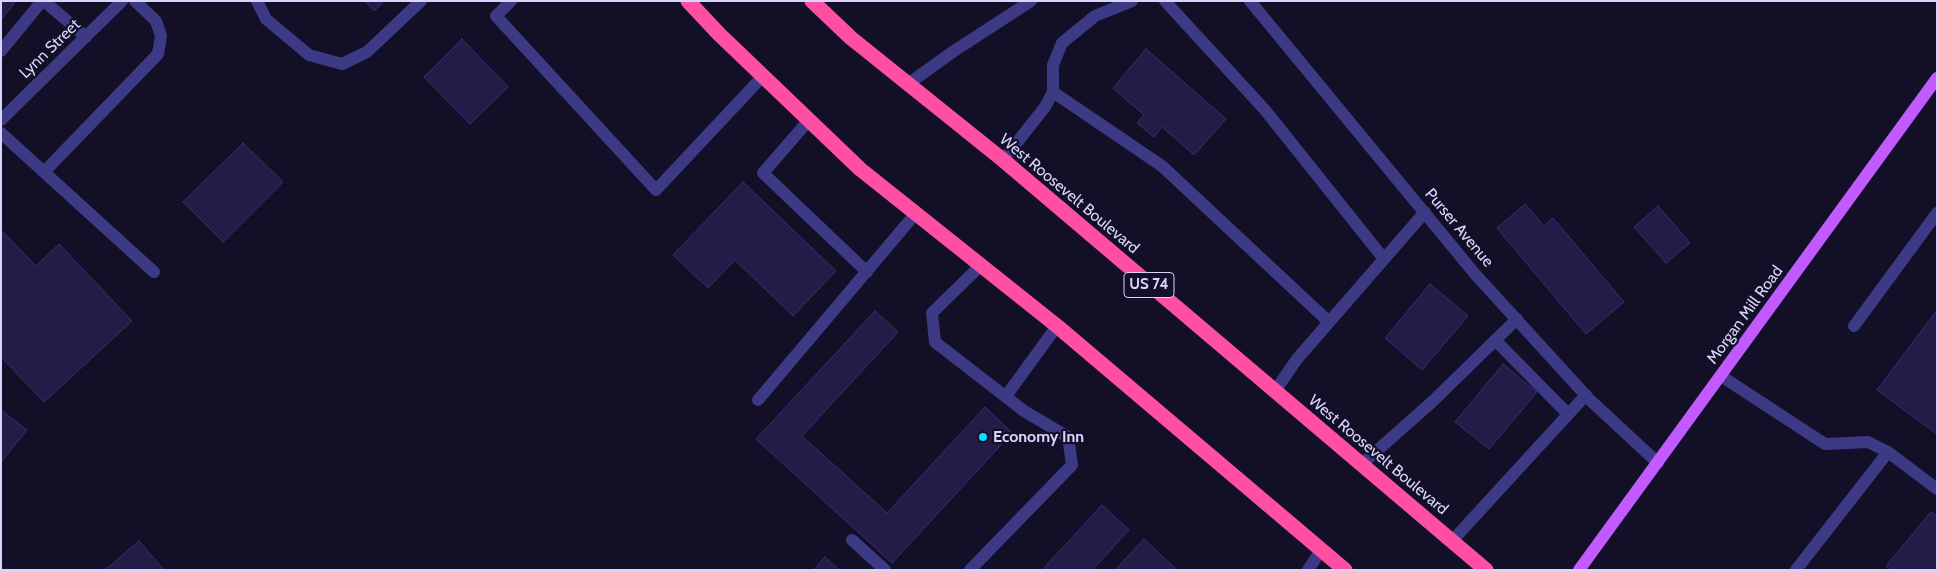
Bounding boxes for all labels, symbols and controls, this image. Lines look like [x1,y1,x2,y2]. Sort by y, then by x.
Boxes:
street label: Lynn Street [15,15,85,83]
street label: West Roosevelt Boulevard [995,130,1143,258]
street label: Purser Avenue [1421,185,1497,271]
street label: Morgan Mill Road [1703,262,1787,368]
road number: US 74 [1124,272,1174,298]
street label: West Roosevelt Boulevard [1304,391,1452,519]
place label: Economy Inn [993,427,1084,447]
marker: Economy Inn [977,431,989,443]

